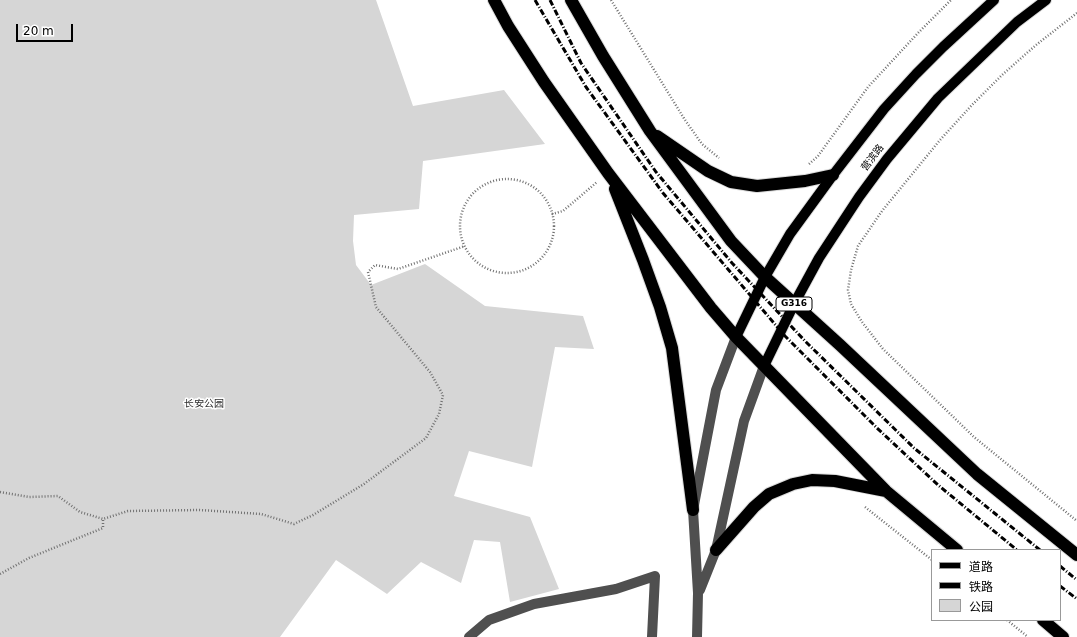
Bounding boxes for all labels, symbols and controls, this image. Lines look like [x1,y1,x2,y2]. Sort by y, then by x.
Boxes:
scale bar [18,16,75,42]
text: 20 m [23,24,54,38]
street label: 营滨路 [859,142,887,174]
road number: G316 [776,297,812,311]
park label: 长安公园 [184,398,224,410]
legend [931,549,1061,621]
text: 道路 [969,560,993,574]
text: 铁路 [969,580,993,594]
text: 公园 [969,600,993,614]

